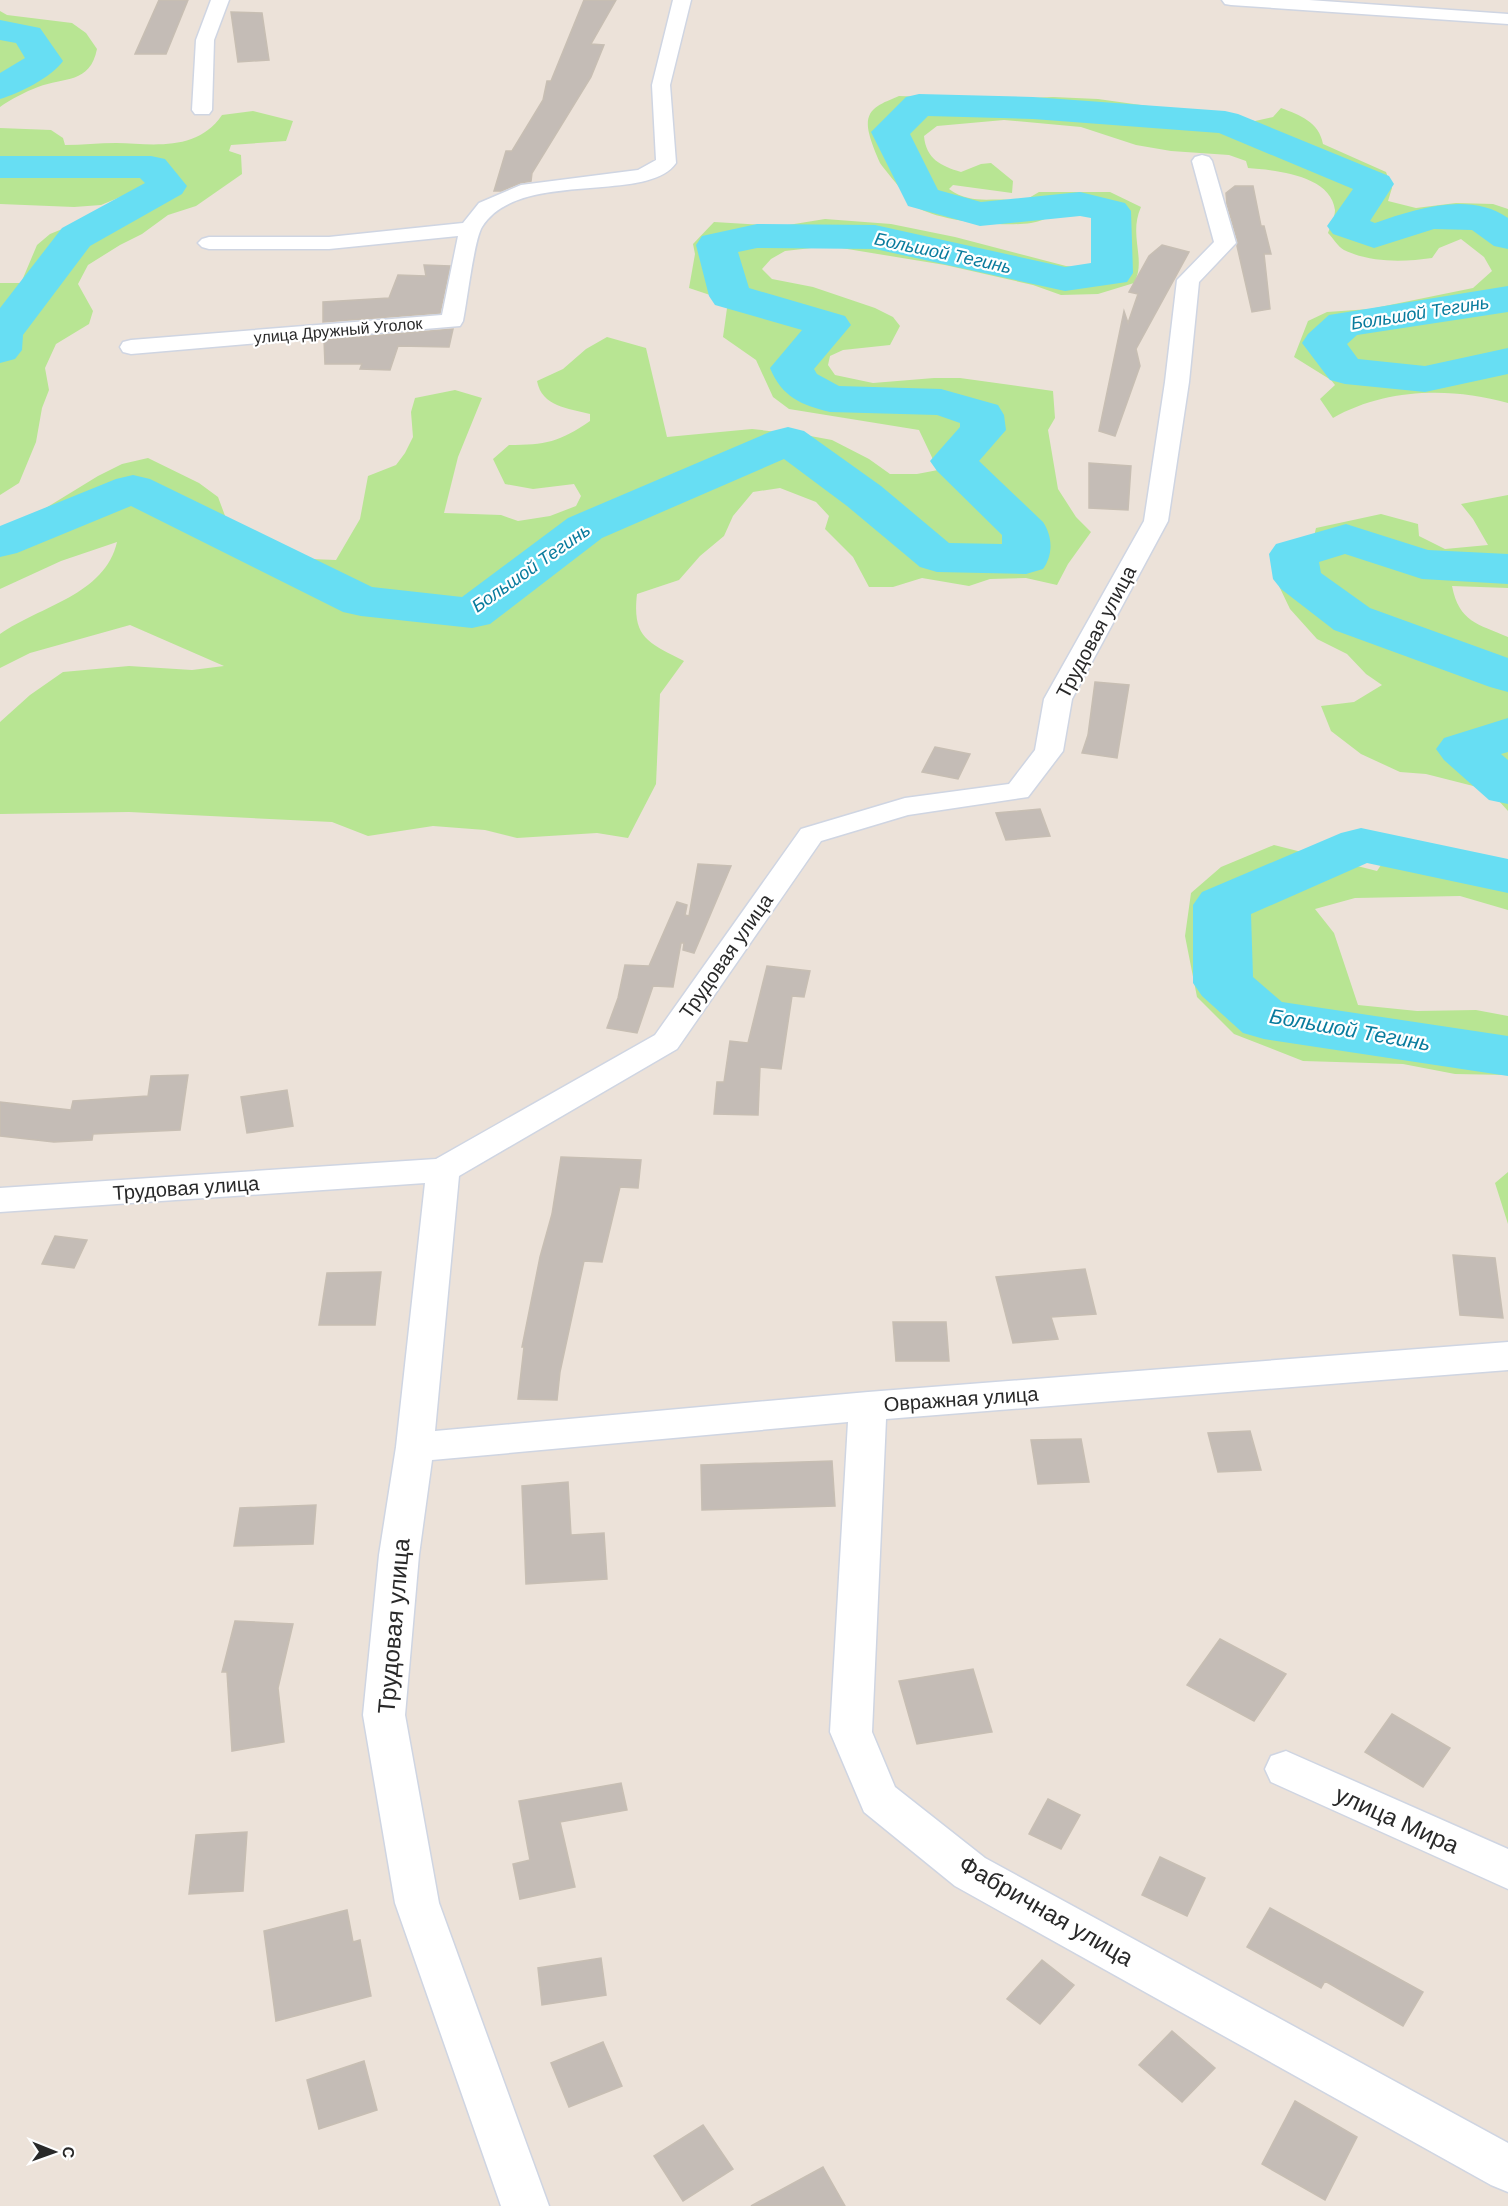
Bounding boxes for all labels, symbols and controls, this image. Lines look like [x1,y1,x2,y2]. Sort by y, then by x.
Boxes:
water label: Большой Тегинь [872,227,1014,279]
water label: Большой Тегинь [1349,290,1491,336]
street label: улица Дружный Уголок [253,313,424,348]
water label: Большой Тегинь [467,518,595,618]
street label: Трудовая улица [1050,560,1142,703]
street label: Трудовая улица [673,888,779,1024]
water label: Большой Тегинь [1267,1002,1433,1058]
street label: Трудовая улица [112,1170,261,1206]
street label: Овражная улица [883,1381,1040,1417]
street label: Трудовая улица [370,1536,417,1715]
street label: улица Мира [1330,1778,1465,1861]
street label: Фабричная улица [953,1848,1140,1973]
north arrow [24,2122,84,2182]
text: С [58,2146,79,2159]

